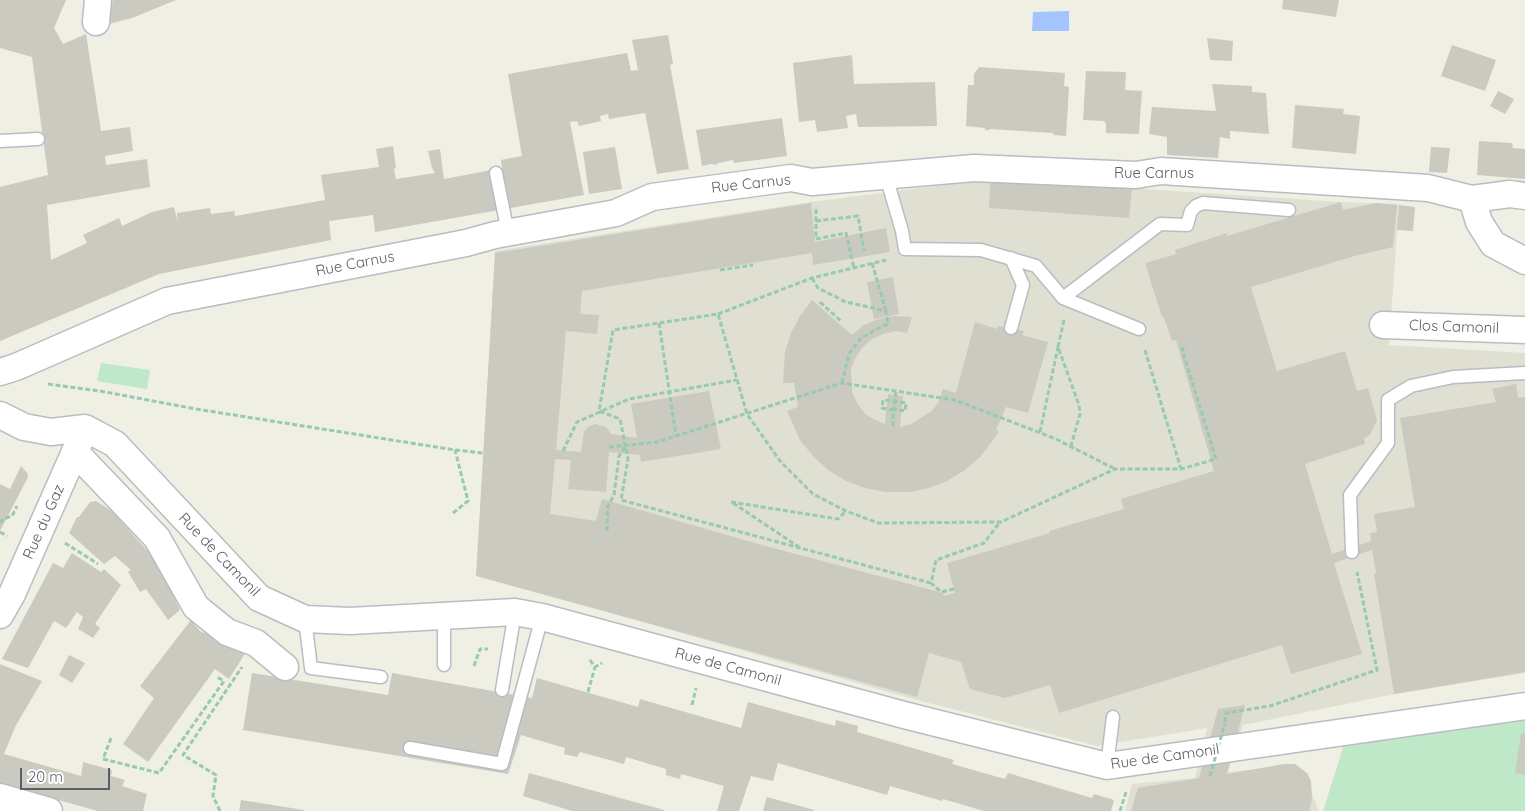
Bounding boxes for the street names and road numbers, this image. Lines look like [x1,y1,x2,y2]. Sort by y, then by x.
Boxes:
street label: Rue Carnus [1114,164,1194,182]
street label: Rue Carnus [710,171,792,197]
street label: Rue Carnus [314,248,396,280]
street label: Clos Camonil [1409,316,1499,338]
street label: Rue du Gaz [20,482,68,562]
street label: Rue de Camonil [174,509,264,601]
street label: Rue de Camonil [673,644,783,690]
street label: Rue de Camonil [1109,740,1221,774]

